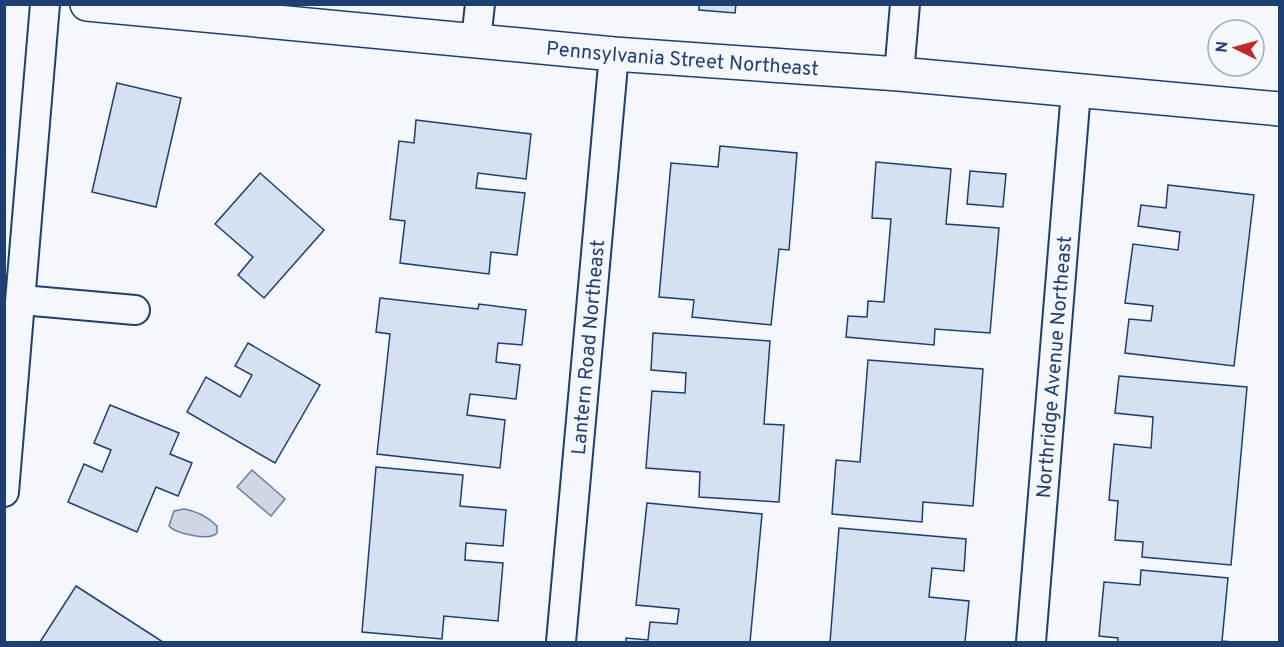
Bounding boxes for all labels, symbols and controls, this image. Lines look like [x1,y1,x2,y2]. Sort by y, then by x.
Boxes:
north arrow [1206,18,1266,78]
street label: Pennsylvania Street Northeast [545,37,820,83]
text: N [1213,40,1234,53]
street label: Northridge Avenue Northeast [1032,235,1079,499]
street label: Lantern Road Northeast [567,239,612,456]

